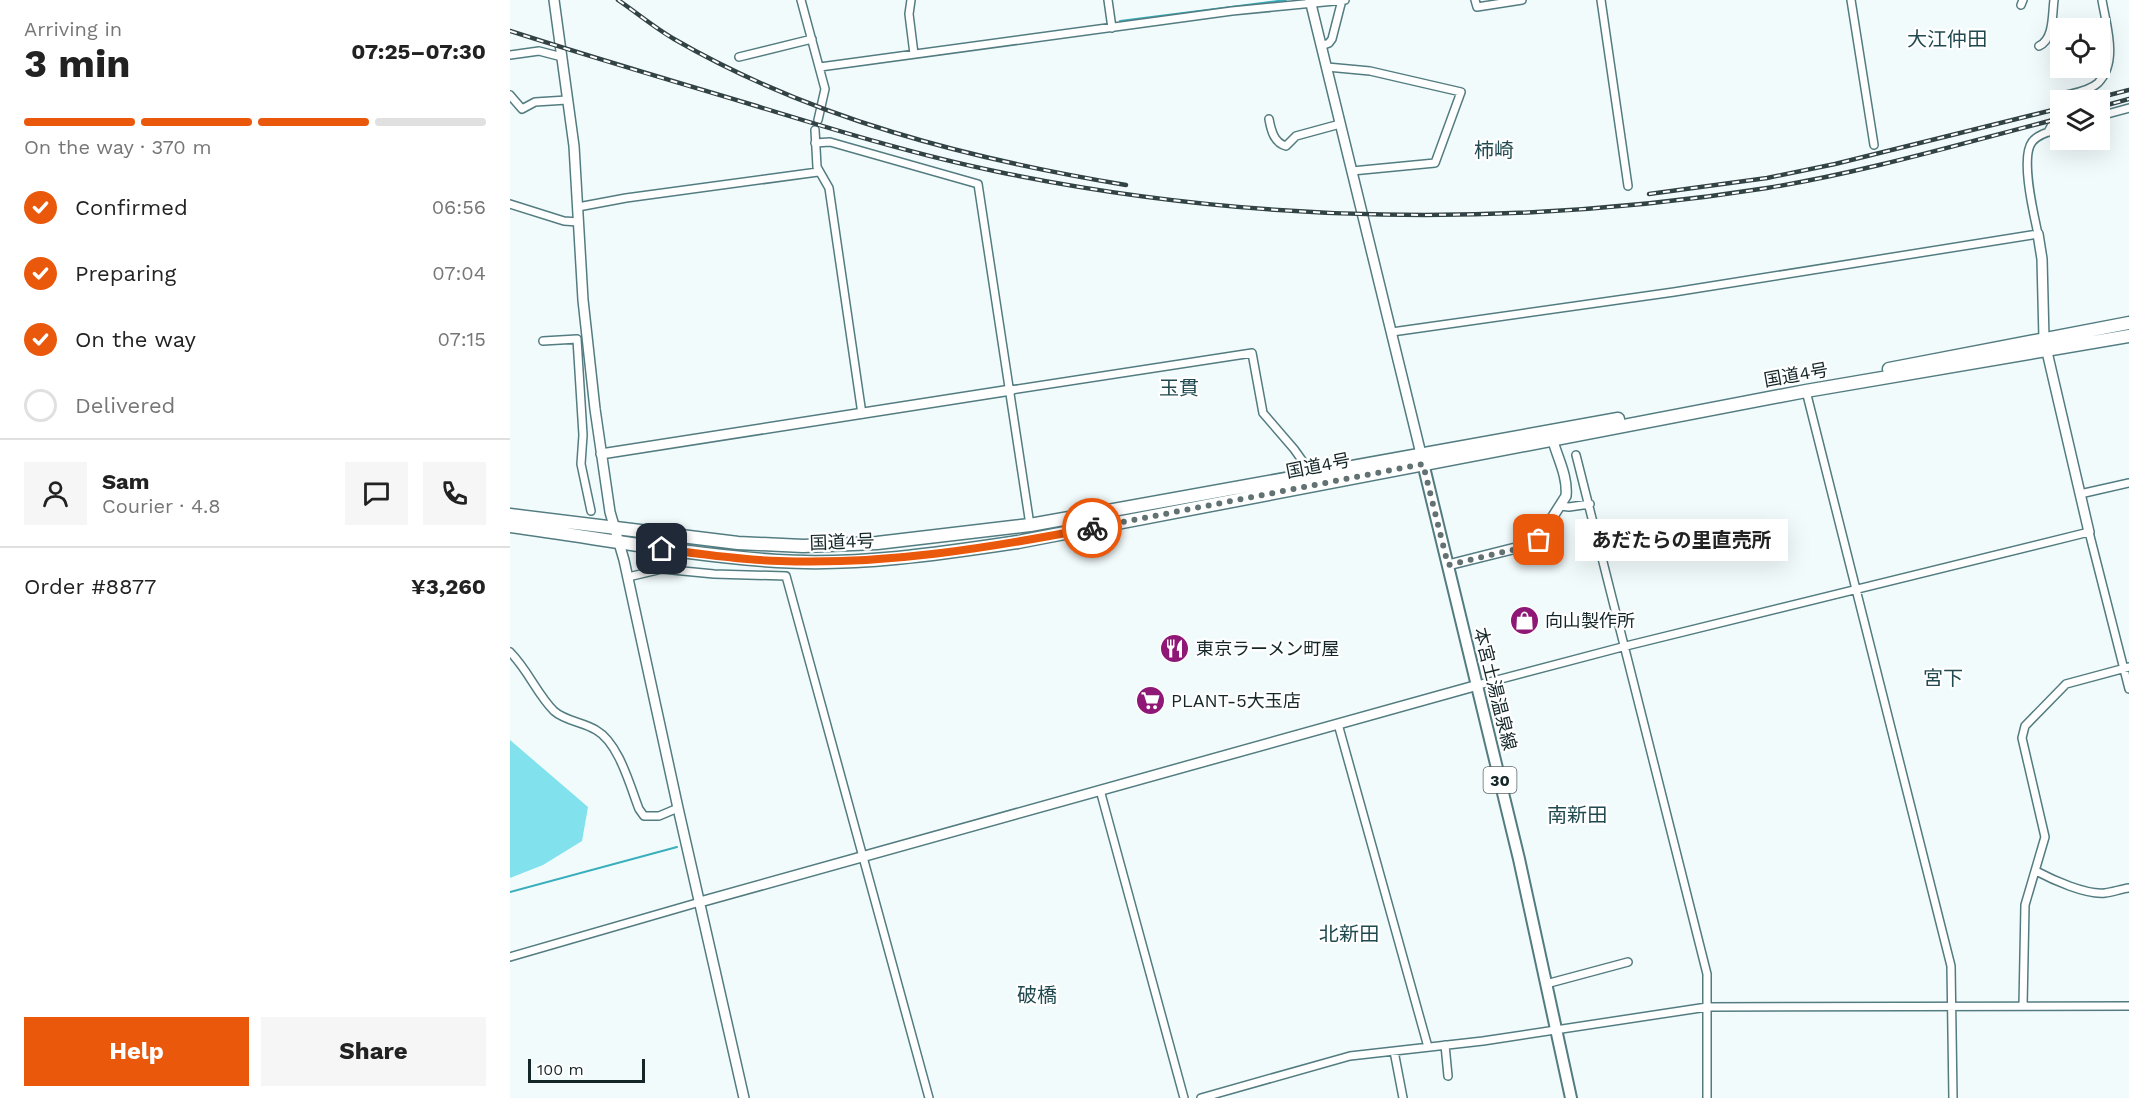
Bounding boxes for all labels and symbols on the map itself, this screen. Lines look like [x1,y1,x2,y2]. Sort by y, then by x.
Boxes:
district label: 大江仲田 [1907,27,1987,51]
district label: 柿崎 [1474,138,1514,162]
street label: 国道4号 [1762,359,1830,390]
district label: 玉貫 [1159,376,1199,400]
street label: 国道4号 [1284,449,1352,482]
courier [1062,498,1122,558]
pin [1513,514,1564,565]
callout: あだたらの里直売所 [1575,519,1788,561]
pin [636,523,687,574]
street label: 国道4号 [809,530,875,553]
shop icon: 向山製作所 [1508,605,1540,637]
place label: 向山製作所 [1545,610,1635,631]
street label: 本宮土湯温泉線 [1470,625,1521,753]
restaurant icon: 東京ラーメン町屋 [1159,633,1191,665]
place label: 東京ラーメン町屋 [1196,638,1339,659]
district label: 宮下 [1923,666,1963,690]
supermarket icon: PLANT-5大玉店 [1134,685,1166,717]
place label: PLANT-5大玉店 [1171,690,1301,711]
road number: 30 [1484,767,1516,793]
district label: 南新田 [1547,803,1607,827]
district label: 北新田 [1319,922,1379,946]
district label: 破橋 [1017,983,1057,1007]
scale bar [528,1056,645,1084]

